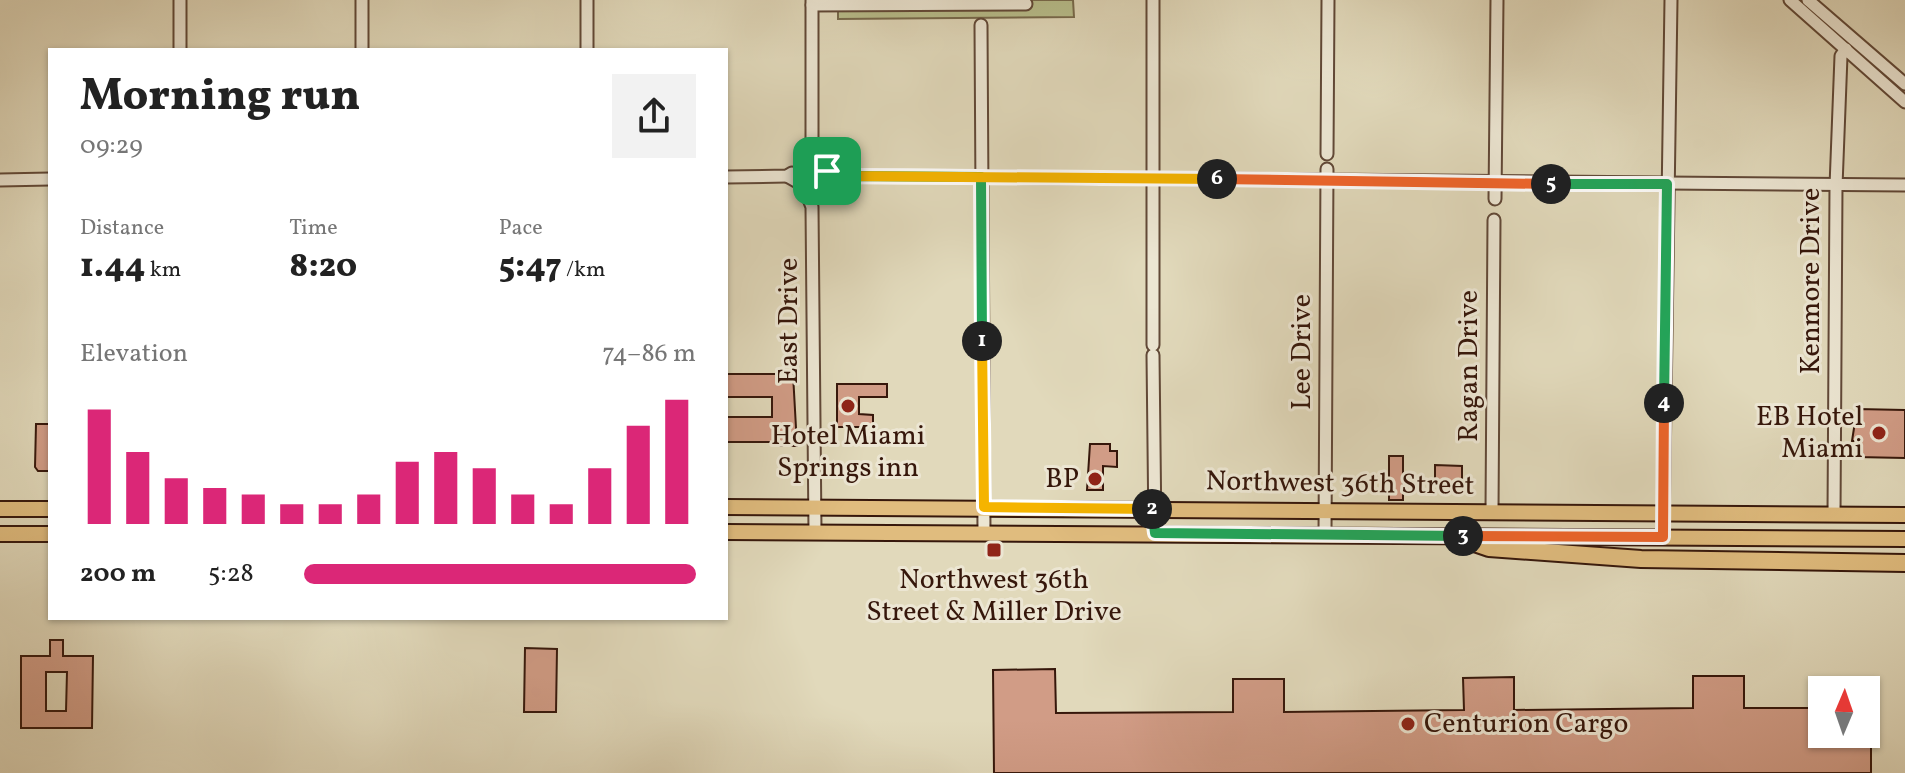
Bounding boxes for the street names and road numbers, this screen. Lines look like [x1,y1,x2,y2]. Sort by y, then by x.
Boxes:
street label: Kenmore Drive [1792,188,1831,374]
street label: East Drive [770,258,809,384]
street label: Ragan Drive [1450,290,1489,442]
street label: Lee Drive [1283,294,1322,410]
street label: Northwest 36th Street [1205,462,1475,506]

